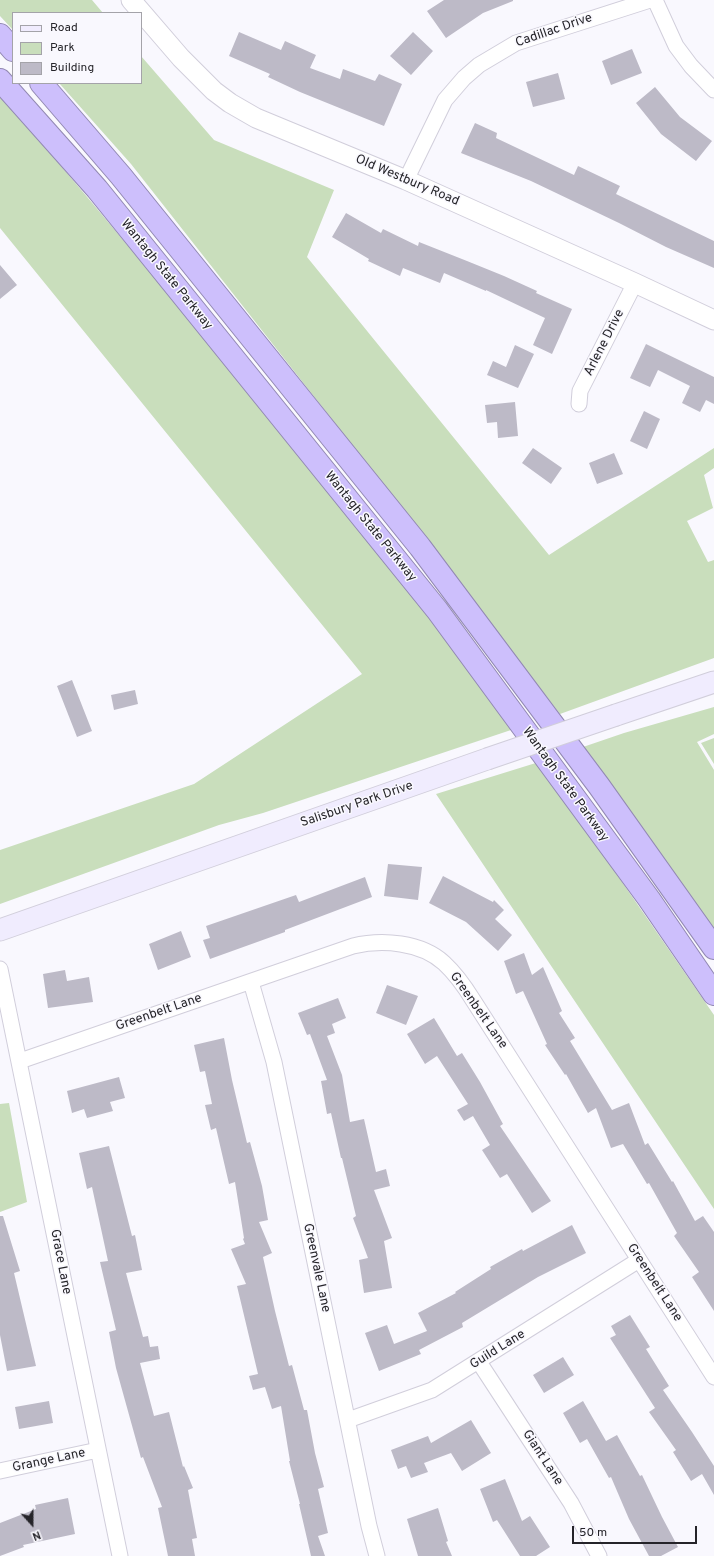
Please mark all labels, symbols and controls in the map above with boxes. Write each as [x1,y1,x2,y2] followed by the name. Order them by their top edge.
[514,11,594,51] street label: Cadillac Drive
[12,12,142,84] legend
[50,20,78,36] text: Road
[50,40,75,56] text: Park
[50,60,94,76] text: Building
[353,152,461,210] street label: Old Westbury Road
[117,217,215,333] street label: Wantagh State Parkway
[582,307,628,379] street label: Arlene Drive
[321,469,419,585] street label: Wantagh State Parkway
[518,725,612,845] street label: Wantagh State Parkway
[299,778,415,832] street label: Salisbury Park Drive
[446,970,510,1052] street label: Greenbelt Lane
[114,991,204,1035] street label: Greenbelt Lane
[299,1222,333,1314] street label: Greenvale Lane
[46,1228,74,1296] street label: Grace Lane
[623,1241,685,1325] street label: Greenbelt Lane
[468,1327,528,1373] street label: Guild Lane
[518,1427,566,1489] street label: Giant Lane
[11,1446,87,1476] street label: Grange Lane
[12,1504,52,1544] north arrow
[574,1518,699,1544] scale bar
[579,1525,607,1541] text: 50 m
[30,1527,42,1543] text: N

